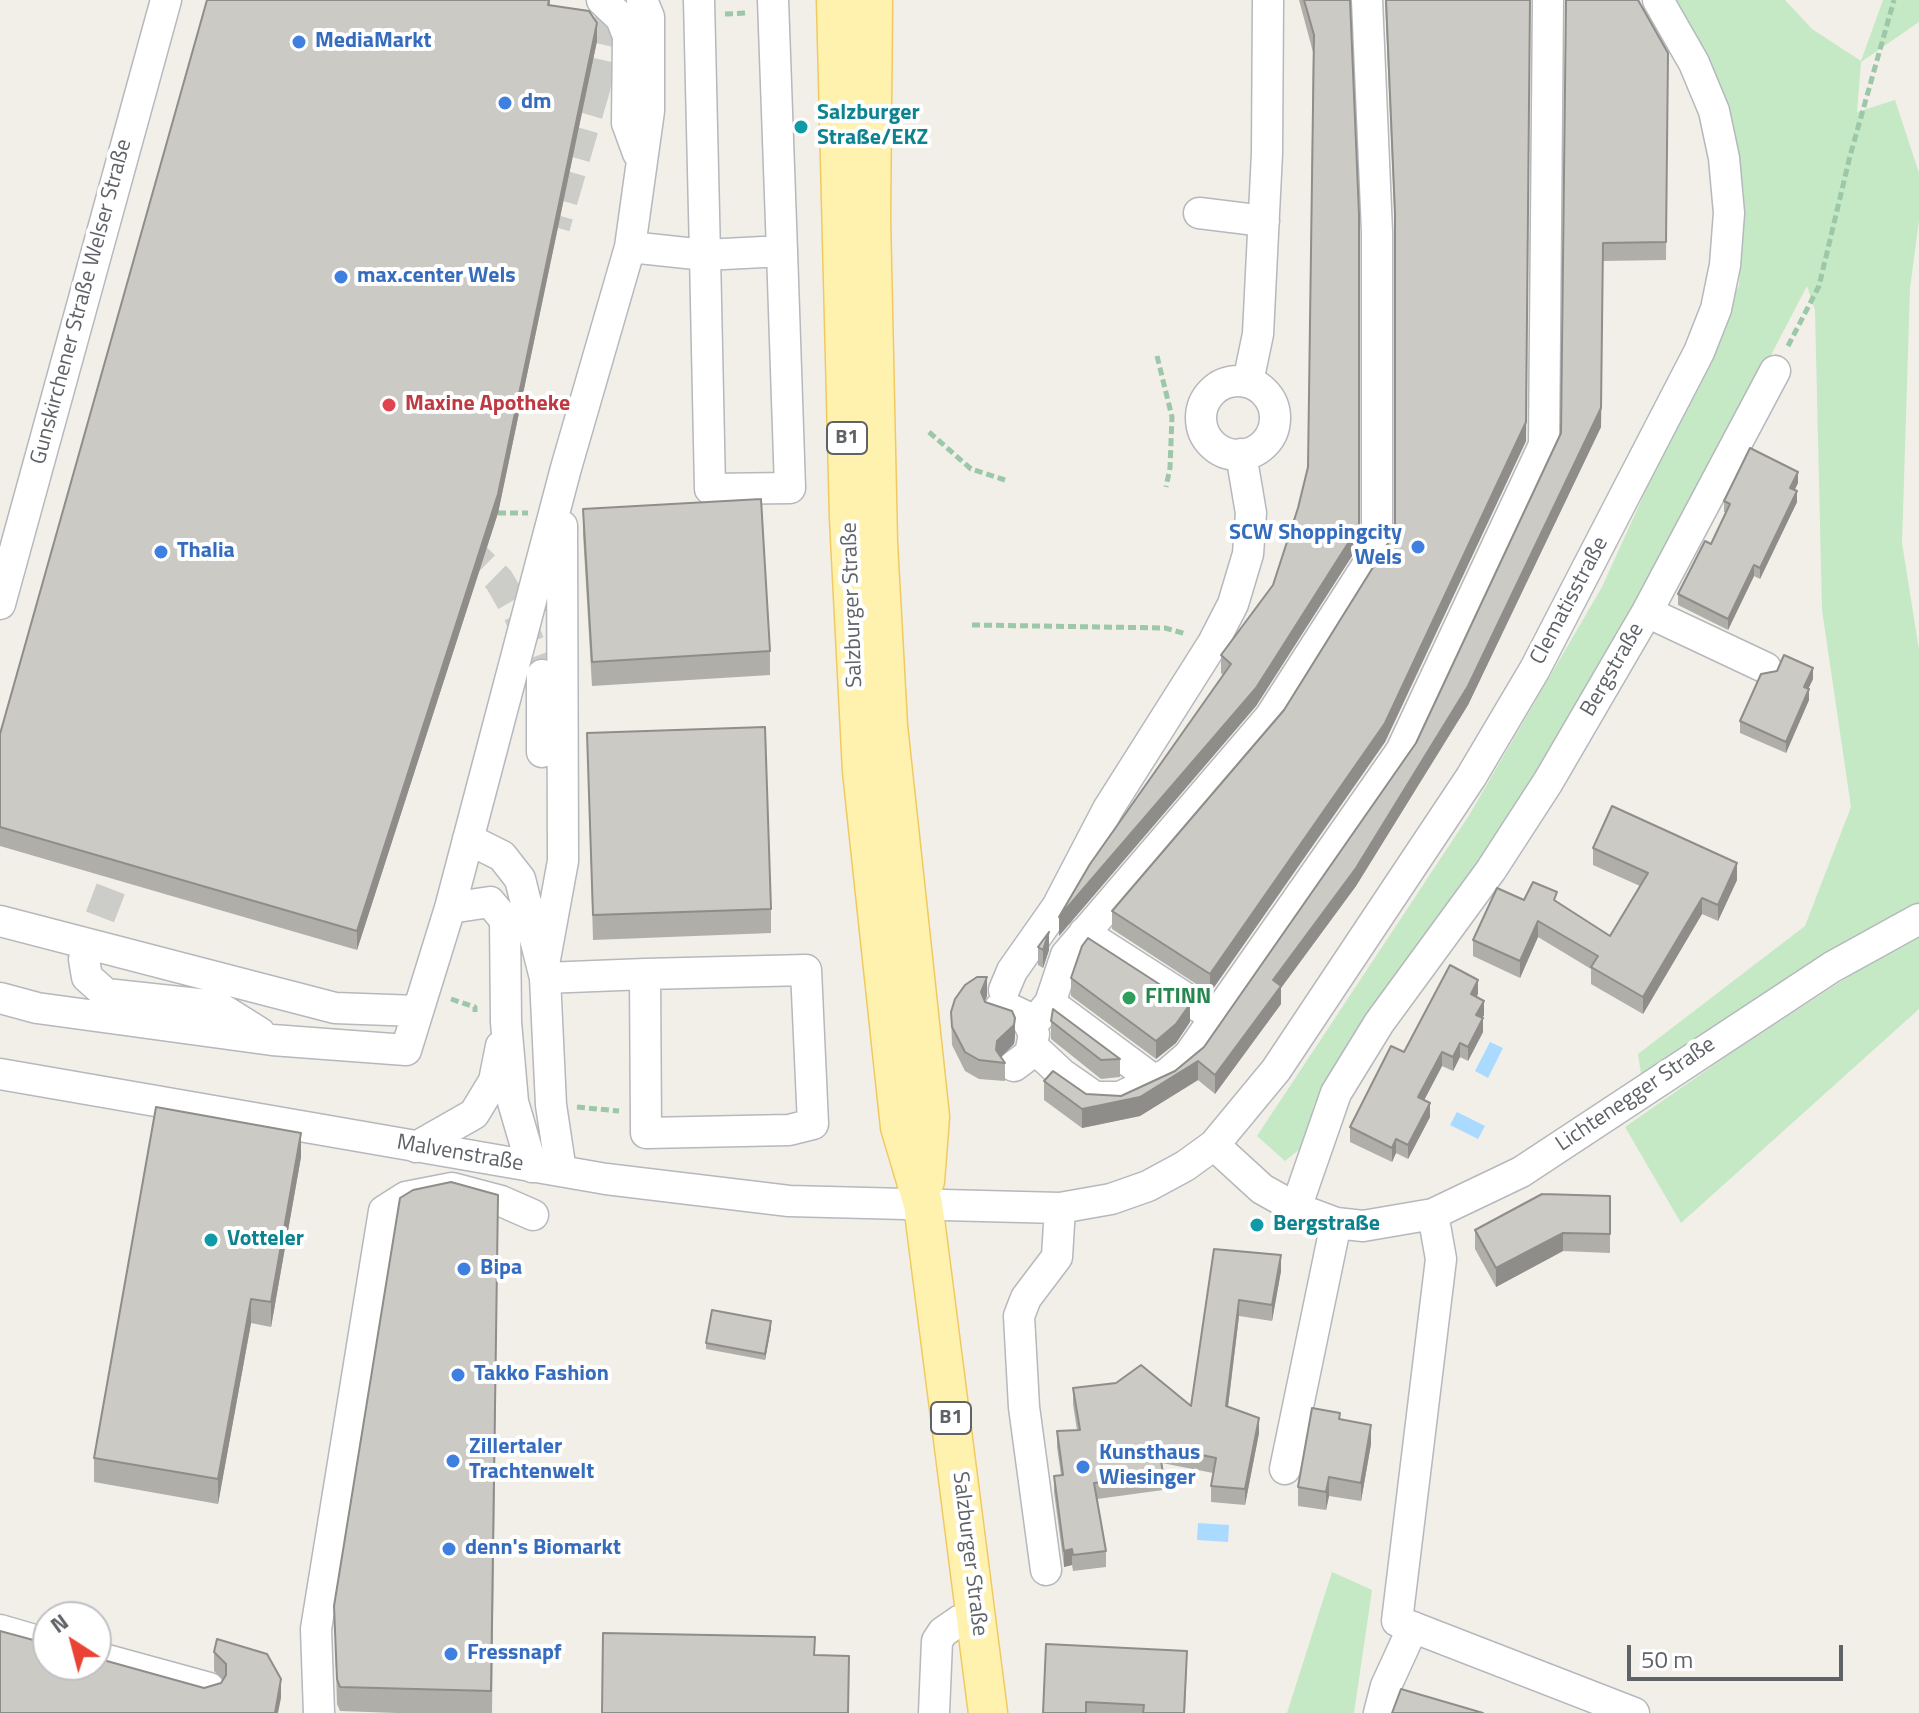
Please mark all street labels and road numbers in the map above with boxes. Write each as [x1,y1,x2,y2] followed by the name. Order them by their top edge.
[26,137,138,467] street label: Gunskirchener Straße Welser Straße
[827,422,867,454] road number: B1
[837,522,869,688] street label: Salzburger Straße
[1525,533,1615,669] street label: Clematisstraße
[1576,618,1650,722] street label: Bergstraße
[1551,1032,1721,1158] street label: Lichtenegger Straße
[395,1130,525,1178] street label: Malvenstraße
[931,1402,971,1434] road number: B1
[946,1470,992,1638] street label: Salzburger Straße

